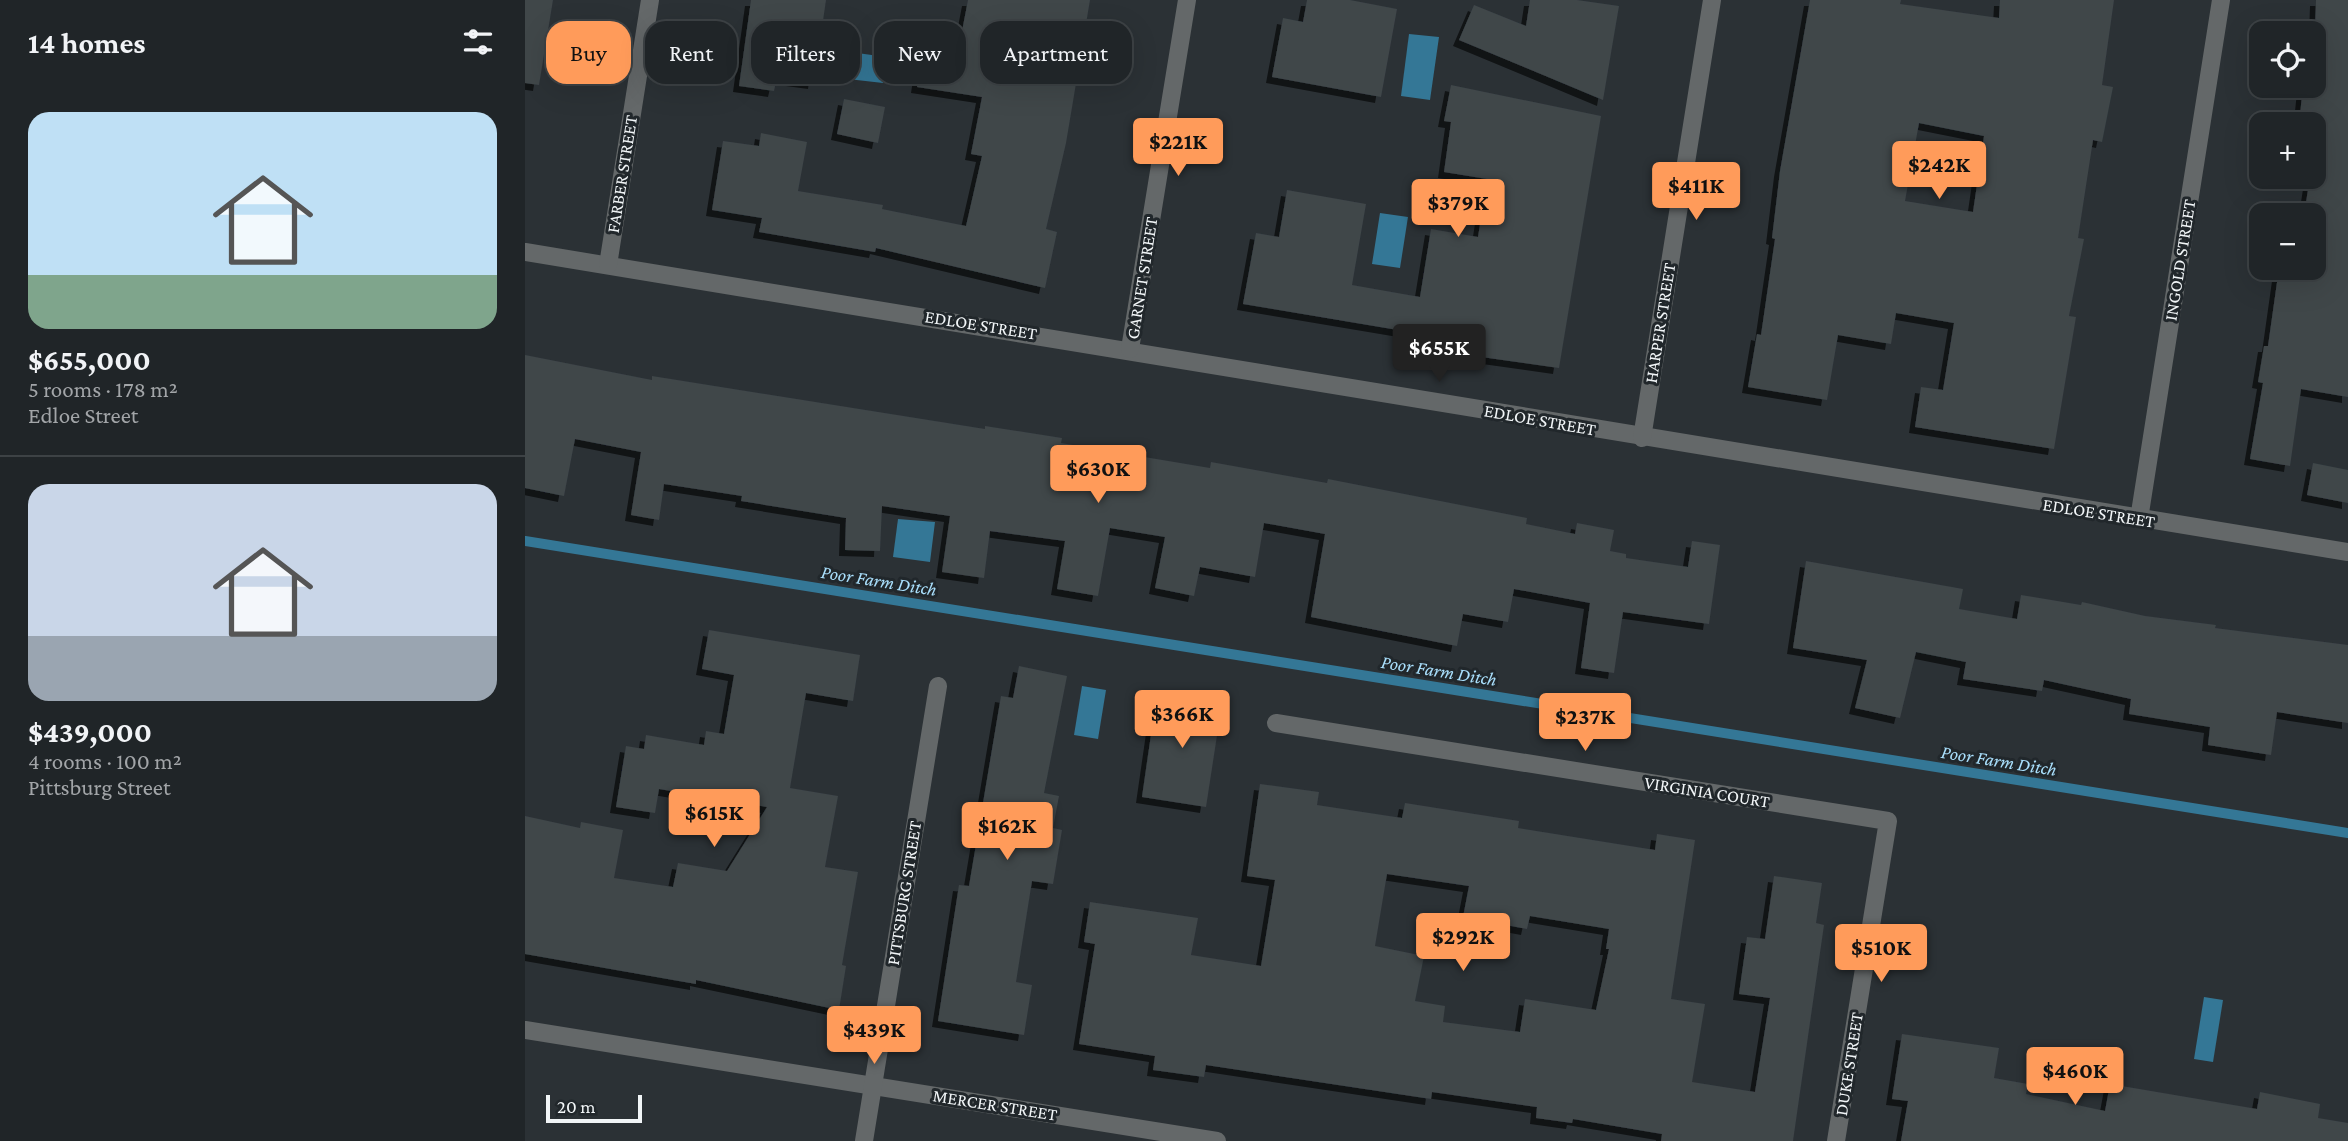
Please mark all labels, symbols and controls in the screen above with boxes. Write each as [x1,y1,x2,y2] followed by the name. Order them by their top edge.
[546,21,631,84] chip: Buy
[645,21,737,84] chip: Rent
[751,21,860,84] chip: Filters
[874,21,966,84] chip: New
[980,21,1132,84] chip: Apartment
[2249,21,2326,280] map controls
[2249,21,2326,98] button: locate
[459,23,497,61] icon: filters
[28,26,146,59] text: 14 homes
[2249,112,2326,189] button: +
[603,113,641,234] street label: FARBER STREET
[1129,118,1227,178] pin: $221K
[1149,128,1207,154] text: $221K
[1890,142,1988,201] pin: $242K
[1908,151,1970,177] text: $242K
[200,157,326,283] icon: home
[1647,162,1745,222] pin: $411K
[1668,172,1724,198] text: $411K
[1409,180,1507,239] pin: $379K
[1428,189,1488,215] text: $379K
[2161,198,2199,322] street label: INGOLD STREET
[2249,203,2326,280] button: −
[1122,215,1162,341] street label: GARNET STREET
[1641,261,1679,385] street label: HARPER STREET
[923,306,1039,344] street label: EDLOE STREET
[1390,324,1488,384] pin: $655K
[1409,334,1469,360] text: $655K
[28,343,151,376] text: $655,000
[28,376,178,402] text: 5 rooms · 178 m²
[1482,400,1598,440] street label: EDLOE STREET
[28,402,138,428] text: Edloe Street
[1049,446,1147,505] pin: $630K
[1066,455,1130,481] text: $630K
[2041,494,2157,532] street label: EDLOE STREET
[200,529,326,655] icon: home
[820,561,938,600] water label: Poor Farm Ditch
[1380,651,1498,690] water label: Poor Farm Ditch
[1133,690,1231,750] pin: $366K
[1536,694,1634,753] pin: $237K
[1151,700,1213,726] text: $366K
[1555,703,1615,729] text: $237K
[28,715,152,748] text: $439,000
[1940,741,2058,780] water label: Poor Farm Ditch
[28,748,182,774] text: 4 rooms · 100 m²
[1643,772,1771,812] street label: VIRGINIA COURT
[28,774,171,800] text: Pittsburg Street
[665,790,763,849] pin: $615K
[685,799,743,825] text: $615K
[958,802,1056,862] pin: $162K
[978,812,1036,838] text: $162K
[883,819,925,967] street label: PITTSBURG STREET
[1414,914,1512,973] pin: $292K
[1432,923,1494,949] text: $292K
[1832,925,1930,984] pin: $510K
[1851,934,1911,960] text: $510K
[825,1006,923,1066] pin: $439K
[1831,1011,1867,1117] street label: DUKE STREET
[843,1016,905,1042] text: $439K
[2026,1048,2124,1107] pin: $460K
[2042,1057,2108,1083] text: $460K
[931,1085,1059,1125] street label: MERCER STREET
[546,1092,642,1124] scale bar
[557,1096,596,1117] text: 20 m

